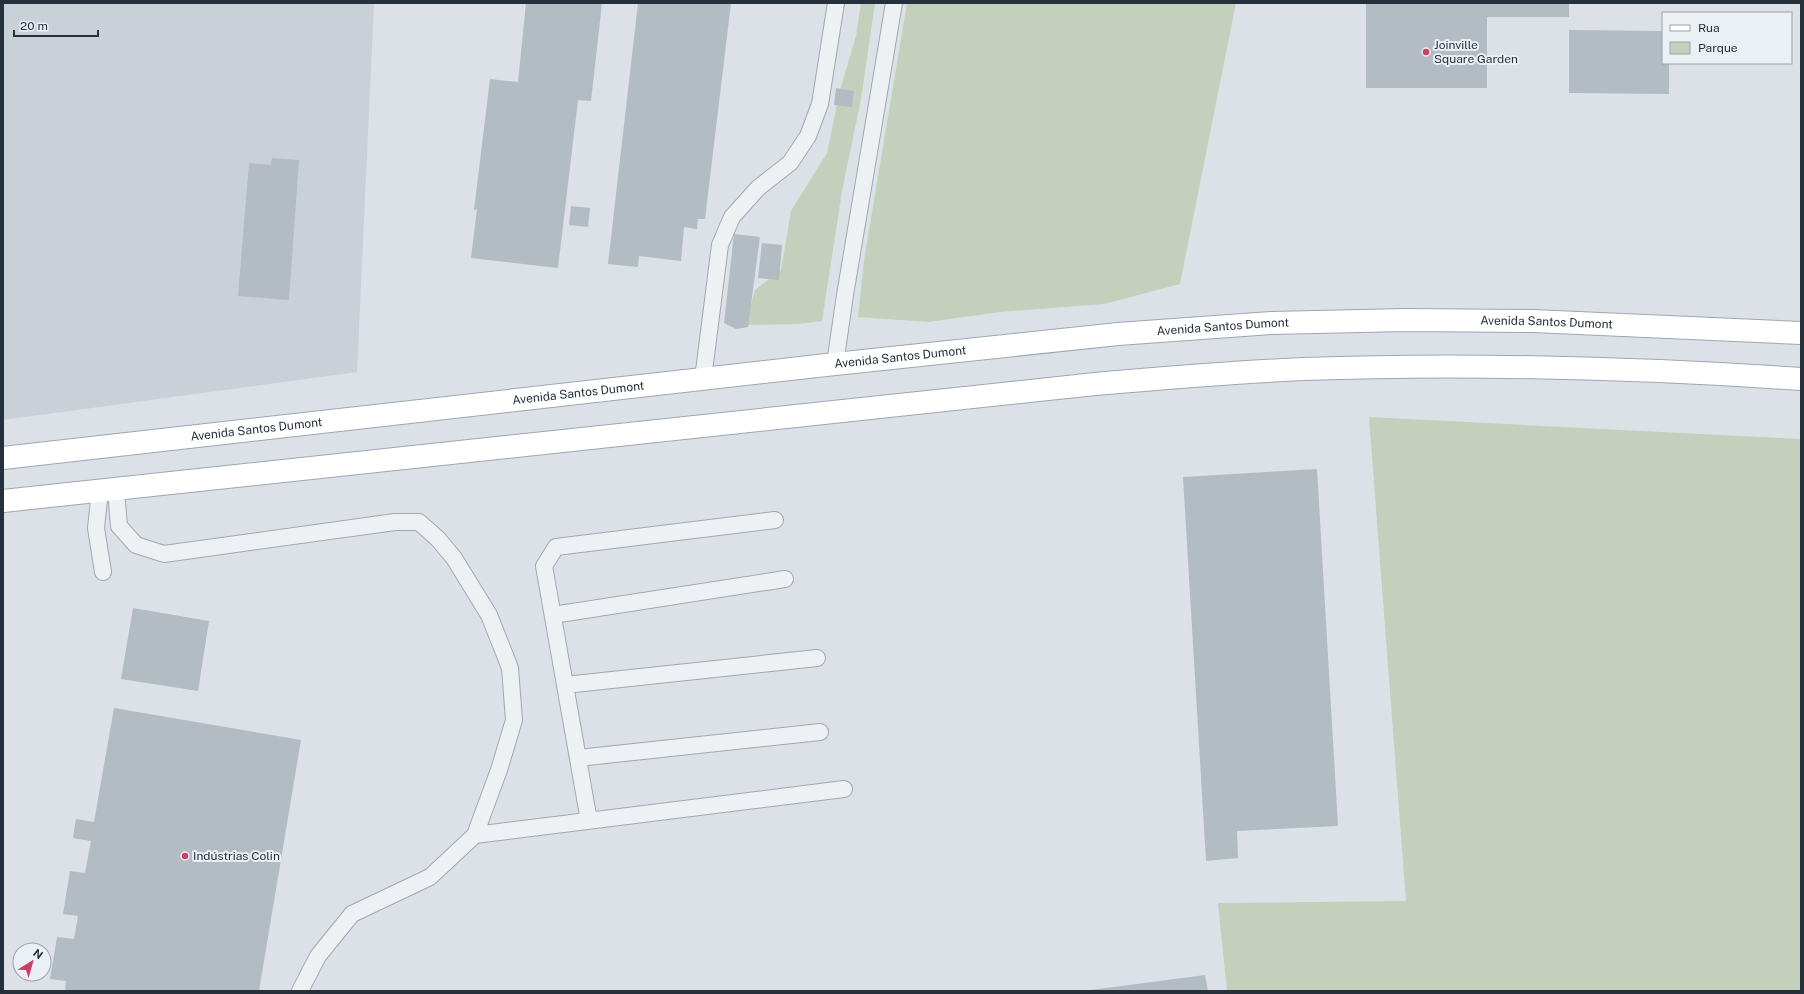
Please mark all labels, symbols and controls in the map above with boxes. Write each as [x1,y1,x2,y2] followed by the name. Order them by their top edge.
[14,12,98,38] scale bar
[1662,12,1792,64] legend
[20,19,48,33] text: 20 m
[1698,21,1720,35] text: Rua
[1434,38,1518,66] place label: Joinville Square Garden
[1698,41,1738,55] text: Parque
[1421,47,1431,57] marker: Joinville Square Garden
[1480,314,1614,332] street label: Avenida Santos Dumont
[1156,316,1290,338] street label: Avenida Santos Dumont
[834,343,967,371] street label: Avenida Santos Dumont
[512,379,645,407] street label: Avenida Santos Dumont
[190,415,323,444] street label: Avenida Santos Dumont
[193,849,280,863] place label: Indústrias Colin
[180,851,190,861] marker: Indústrias Colin
[12,942,52,982] north arrow
[31,947,45,961] text: N

